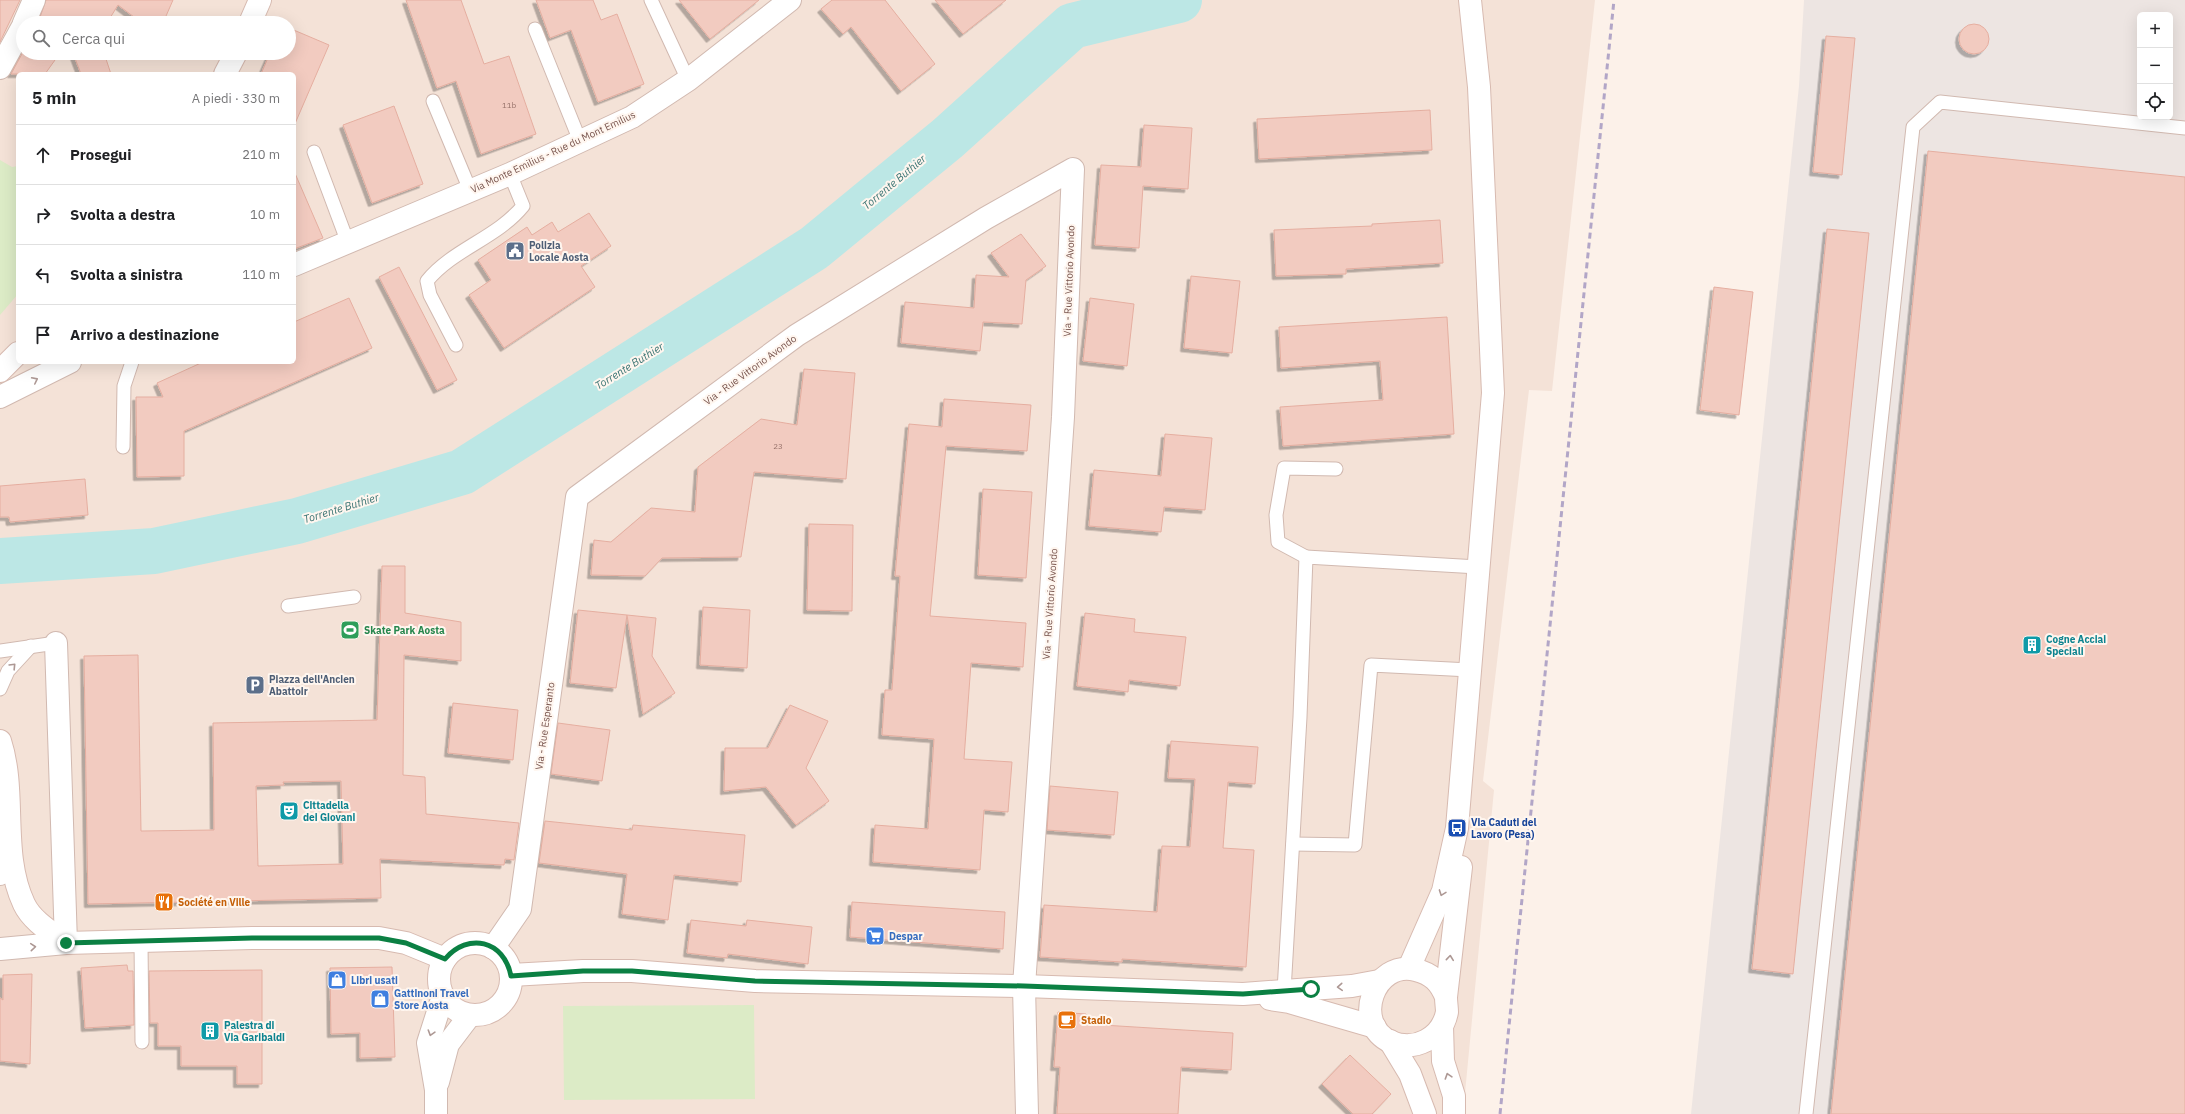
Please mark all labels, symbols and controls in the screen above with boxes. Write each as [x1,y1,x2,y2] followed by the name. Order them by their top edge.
[2137,12,2173,120] map controls
[2137,12,2173,48] button: +
[16,16,296,60] search box
[30,27,52,49] icon: search
[62,29,125,48] text: Cerca qui
[2137,48,2173,84] button: −
[2137,84,2173,120] button: locate
[32,87,76,109] text: 5 min
[192,90,280,107] text: A piedi · 330 m
[502,100,516,110] house number: 11b
[468,108,638,196] street label: Via Monte Emilius - Rue du Mont Emilius
[32,144,54,166] icon: ahead
[70,145,132,164] text: Prosegui
[242,146,280,163] text: 210 m
[860,151,929,213] water label: Torrente Buthier
[32,204,54,226] icon: right
[70,205,175,224] text: Svolta a destra
[250,206,280,223] text: 10 m
[1061,225,1077,337] street label: Via - Rue Vittorio Avondo
[529,239,589,264] place label: Polizia Locale Aosta
[504,240,526,262] public building icon: Polizia Locale Aosta
[32,264,54,286] icon: left
[70,265,183,284] text: Svolta a sinistra
[242,266,280,283] text: 110 m
[32,324,54,346] icon: arrive
[70,325,219,344] text: Arrivo a destinazione
[701,332,799,408] street label: Via - Rue Vittorio Avondo
[592,339,667,393] water label: Torrente Buthier
[31,377,38,385] one-way arrow
[773,441,783,451] house number: 23
[302,490,381,526] water label: Torrente Buthier
[1040,548,1060,660] street label: Via - Rue Vittorio Avondo
[339,619,361,641] sports icon: Skate Park Aosta
[364,624,445,637] place label: Skate Park Aosta
[2046,633,2106,658] place label: Cogne Acciai Speciali
[2021,634,2043,656] building icon: Cogne Acciai Speciali
[8,663,16,671] one-way arrow
[269,673,355,698] place label: Piazza dell'Ancien Abattoir
[244,674,266,696] parking icon: Piazza dell'Ancien Abattoir
[532,681,558,771] street label: Via - Rue Esperanto
[303,799,355,824] place label: Cittadella dei Giovani
[278,800,300,822] theatre icon: Cittadella dei Giovani
[1471,816,1536,841] place label: Via Caduti del Lavoro (Pesa)
[1446,817,1468,839] bus stop icon: Via Caduti del Lavoro (Pesa)
[1438,890,1446,897] one-way arrow
[153,891,175,913] restaurant icon: Société en Ville
[178,896,251,909] place label: Société en Ville
[864,925,886,947] supermarket icon: Despar
[889,930,922,943] place label: Despar
[57,934,75,952] route end
[30,942,36,951] one-way arrow
[1445,955,1454,961] one-way arrow
[326,969,348,991] shop icon: Libri usati
[351,974,398,987] place label: Libri usati
[1302,980,1320,998] route start
[1337,983,1343,992] one-way arrow
[394,987,469,1012] place label: Gattinoni Travel Store Aosta
[369,988,391,1010] shop icon: Gattinoni Travel Store Aosta
[1056,1009,1078,1031] cafe icon: Stadio
[1081,1014,1112,1027] place label: Stadio
[224,1019,285,1044] place label: Palestra di Via Garibaldi
[199,1020,221,1042] building icon: Palestra di Via Garibaldi
[427,1029,436,1036] one-way arrow
[1444,1073,1452,1080] one-way arrow

